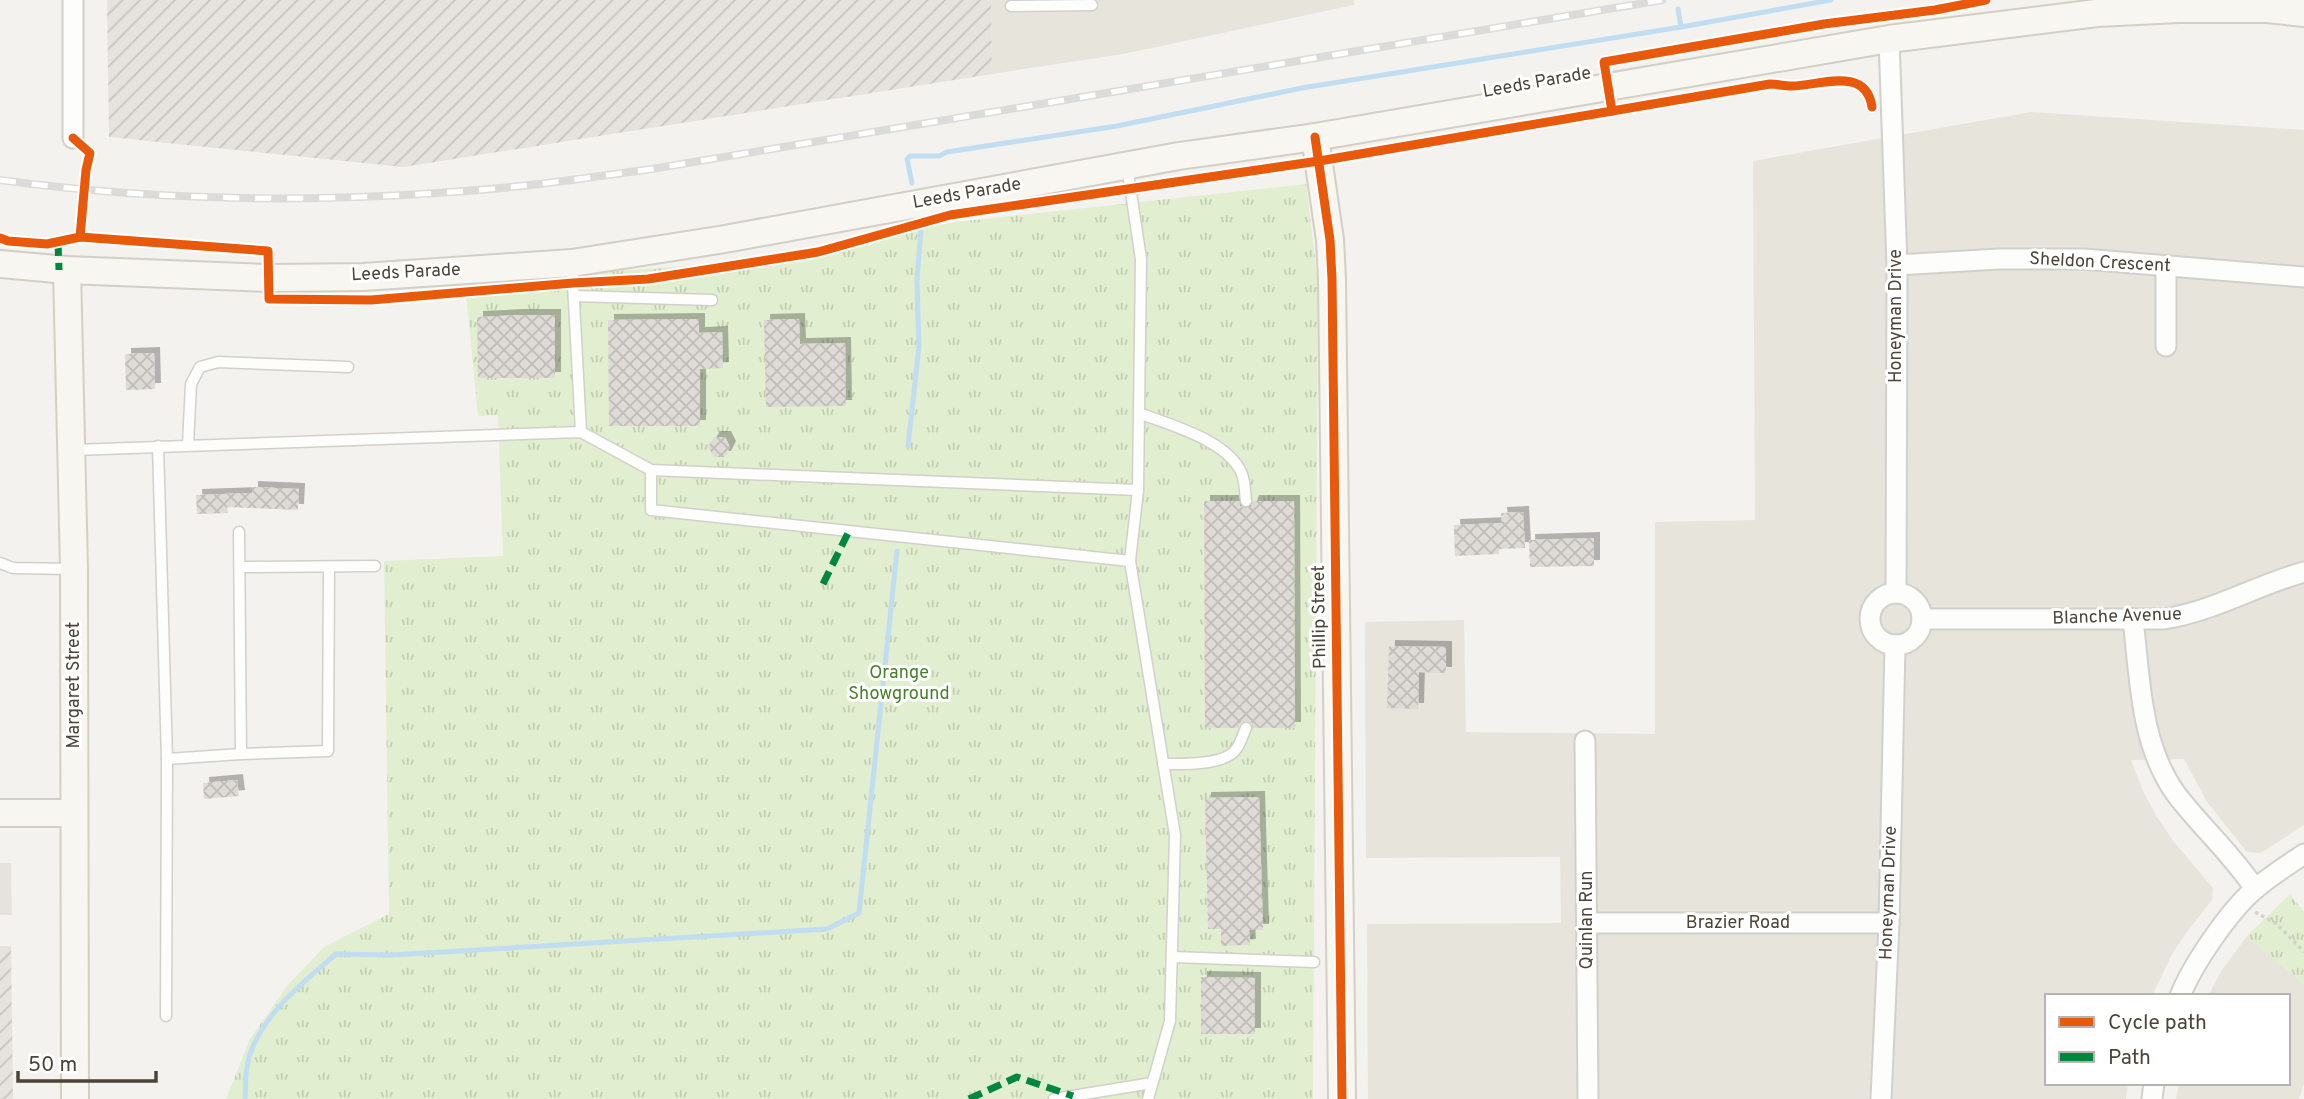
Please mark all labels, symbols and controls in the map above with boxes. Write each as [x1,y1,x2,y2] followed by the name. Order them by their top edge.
[1481,62,1593,104] street label: Leeds Parade
[911,173,1023,215] street label: Leeds Parade
[2029,248,2171,278] street label: Sheldon Crescent
[1885,249,1908,383] street label: Honeyman Drive
[351,259,461,287] street label: Leeds Parade
[1308,565,1332,669] street label: Phillip Street
[2052,603,2182,631] street label: Blanche Avenue
[63,622,86,748] street label: Margaret Street
[848,662,950,706] park label: Orange Showground
[1875,826,1903,960] street label: Honeyman Drive
[1576,871,1599,969] street label: Quinlan Run
[1686,912,1790,935] street label: Brazier Road
[2045,994,2290,1085] legend
[2108,1010,2207,1037] text: Cycle path
[18,1040,156,1084] scale bar
[2108,1045,2151,1072] text: Path
[28,1052,77,1079] text: 50 m

